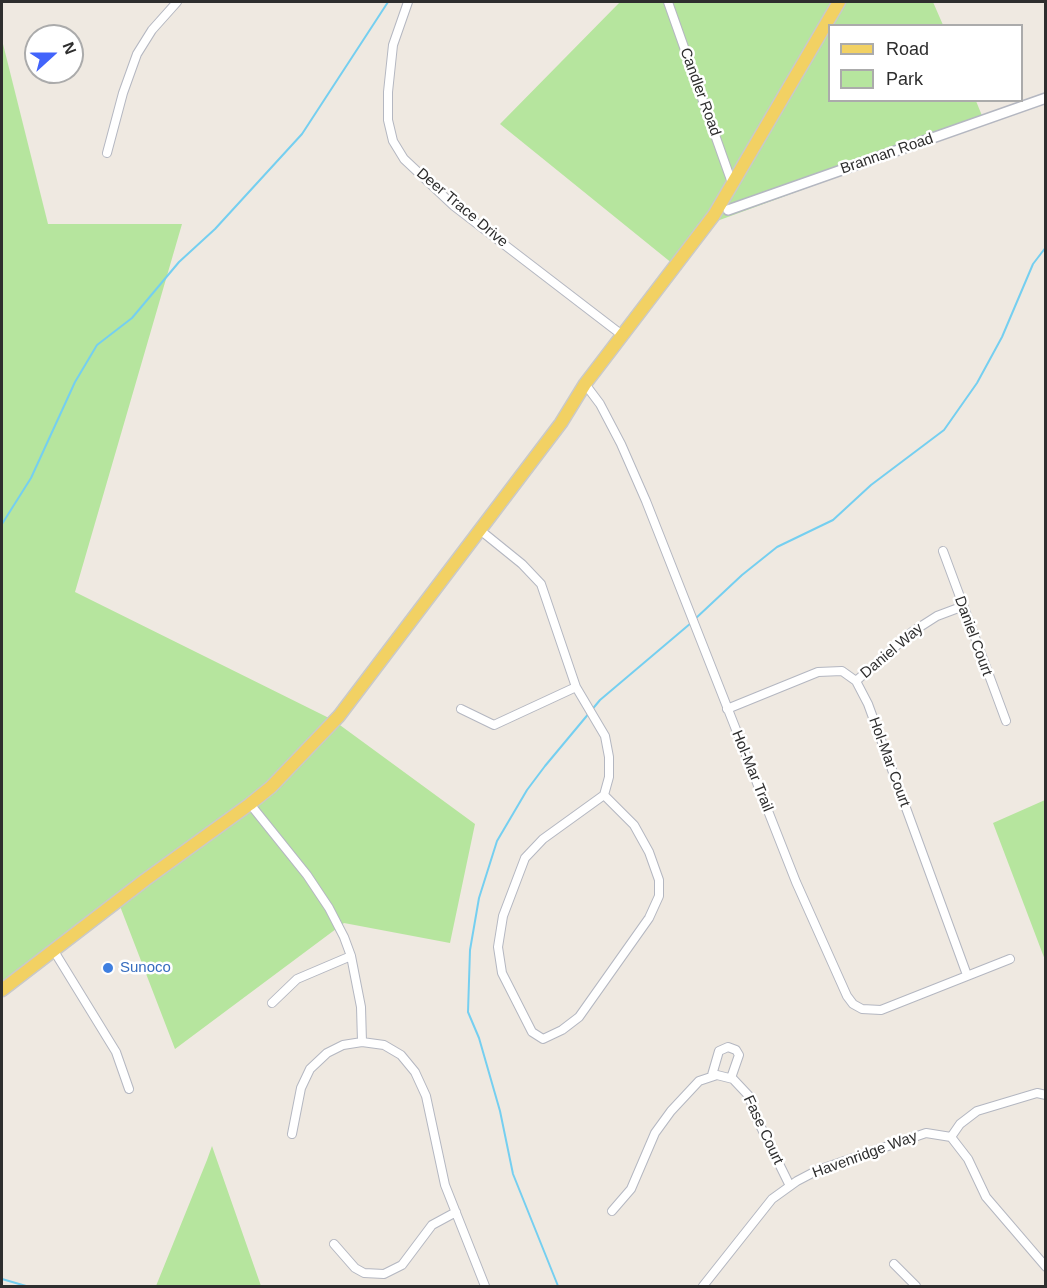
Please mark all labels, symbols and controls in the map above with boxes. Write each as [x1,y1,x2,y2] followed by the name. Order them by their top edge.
[24,24,84,84] north arrow
[828,24,1023,102] legend
[886,39,929,59] text: Road
[59,40,79,57] text: N
[676,45,724,139] street label: Candler Road
[886,69,923,89] text: Park
[838,130,936,178] street label: Brannan Road
[413,165,511,251] street label: Deer Trace Drive
[950,594,996,678] street label: Daniel Court
[857,620,927,682] street label: Daniel Way
[864,715,914,809] street label: Hol-Mar Court
[728,728,776,814] street label: Hol-Mar Trail
[120,959,171,977] place label: Sunoco
[101,961,115,975] marker: Sunoco
[739,1093,787,1167] street label: Fase Court
[810,1128,920,1182] street label: Havenridge Way

